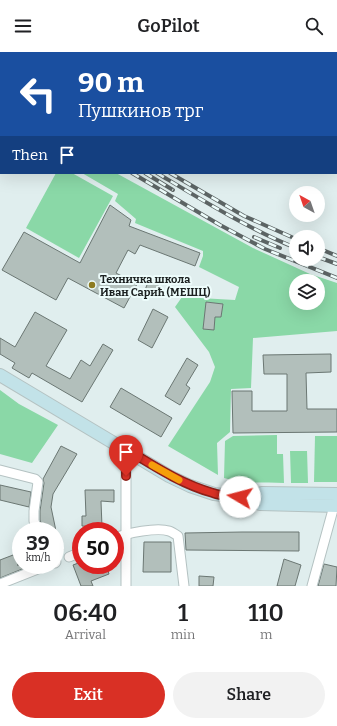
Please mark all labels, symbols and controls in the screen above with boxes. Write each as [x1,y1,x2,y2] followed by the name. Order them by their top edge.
[12,15,34,37] icon: menu
[137,15,200,37] text: GoPilot
[303,15,325,37] icon: search
[78,66,144,99] text: 90 m
[12,68,64,120] icon: left
[78,100,203,122] text: Пушкинов трг
[56,144,78,166] icon: arrive
[12,146,48,164] text: Then
[289,186,325,222] north arrow
[289,186,325,310] map controls
[289,230,325,266] button: sound
[100,273,211,299] place label: Техничка школа Иван Сарић (МЕШЦ)
[289,274,325,310] button: layers
[87,280,97,290] marker: Техничка школа Иван Сарић (МЕШЦ)
[109,435,143,476] pin
[115,441,137,463] icon: arrive
[219,476,261,518] position arrow
[72,522,124,574] speed limit sign: 50
[26,531,50,555] text: 39
[26,552,50,564] text: km/h
[53,599,118,627] text: 06:40
[178,599,188,627] text: 1
[248,599,284,627] text: 110
[65,627,106,642] text: Arrival
[171,627,195,642] text: min
[260,627,272,642] text: m
[12,672,165,718] button: Exit
[173,672,325,718] button: Share

